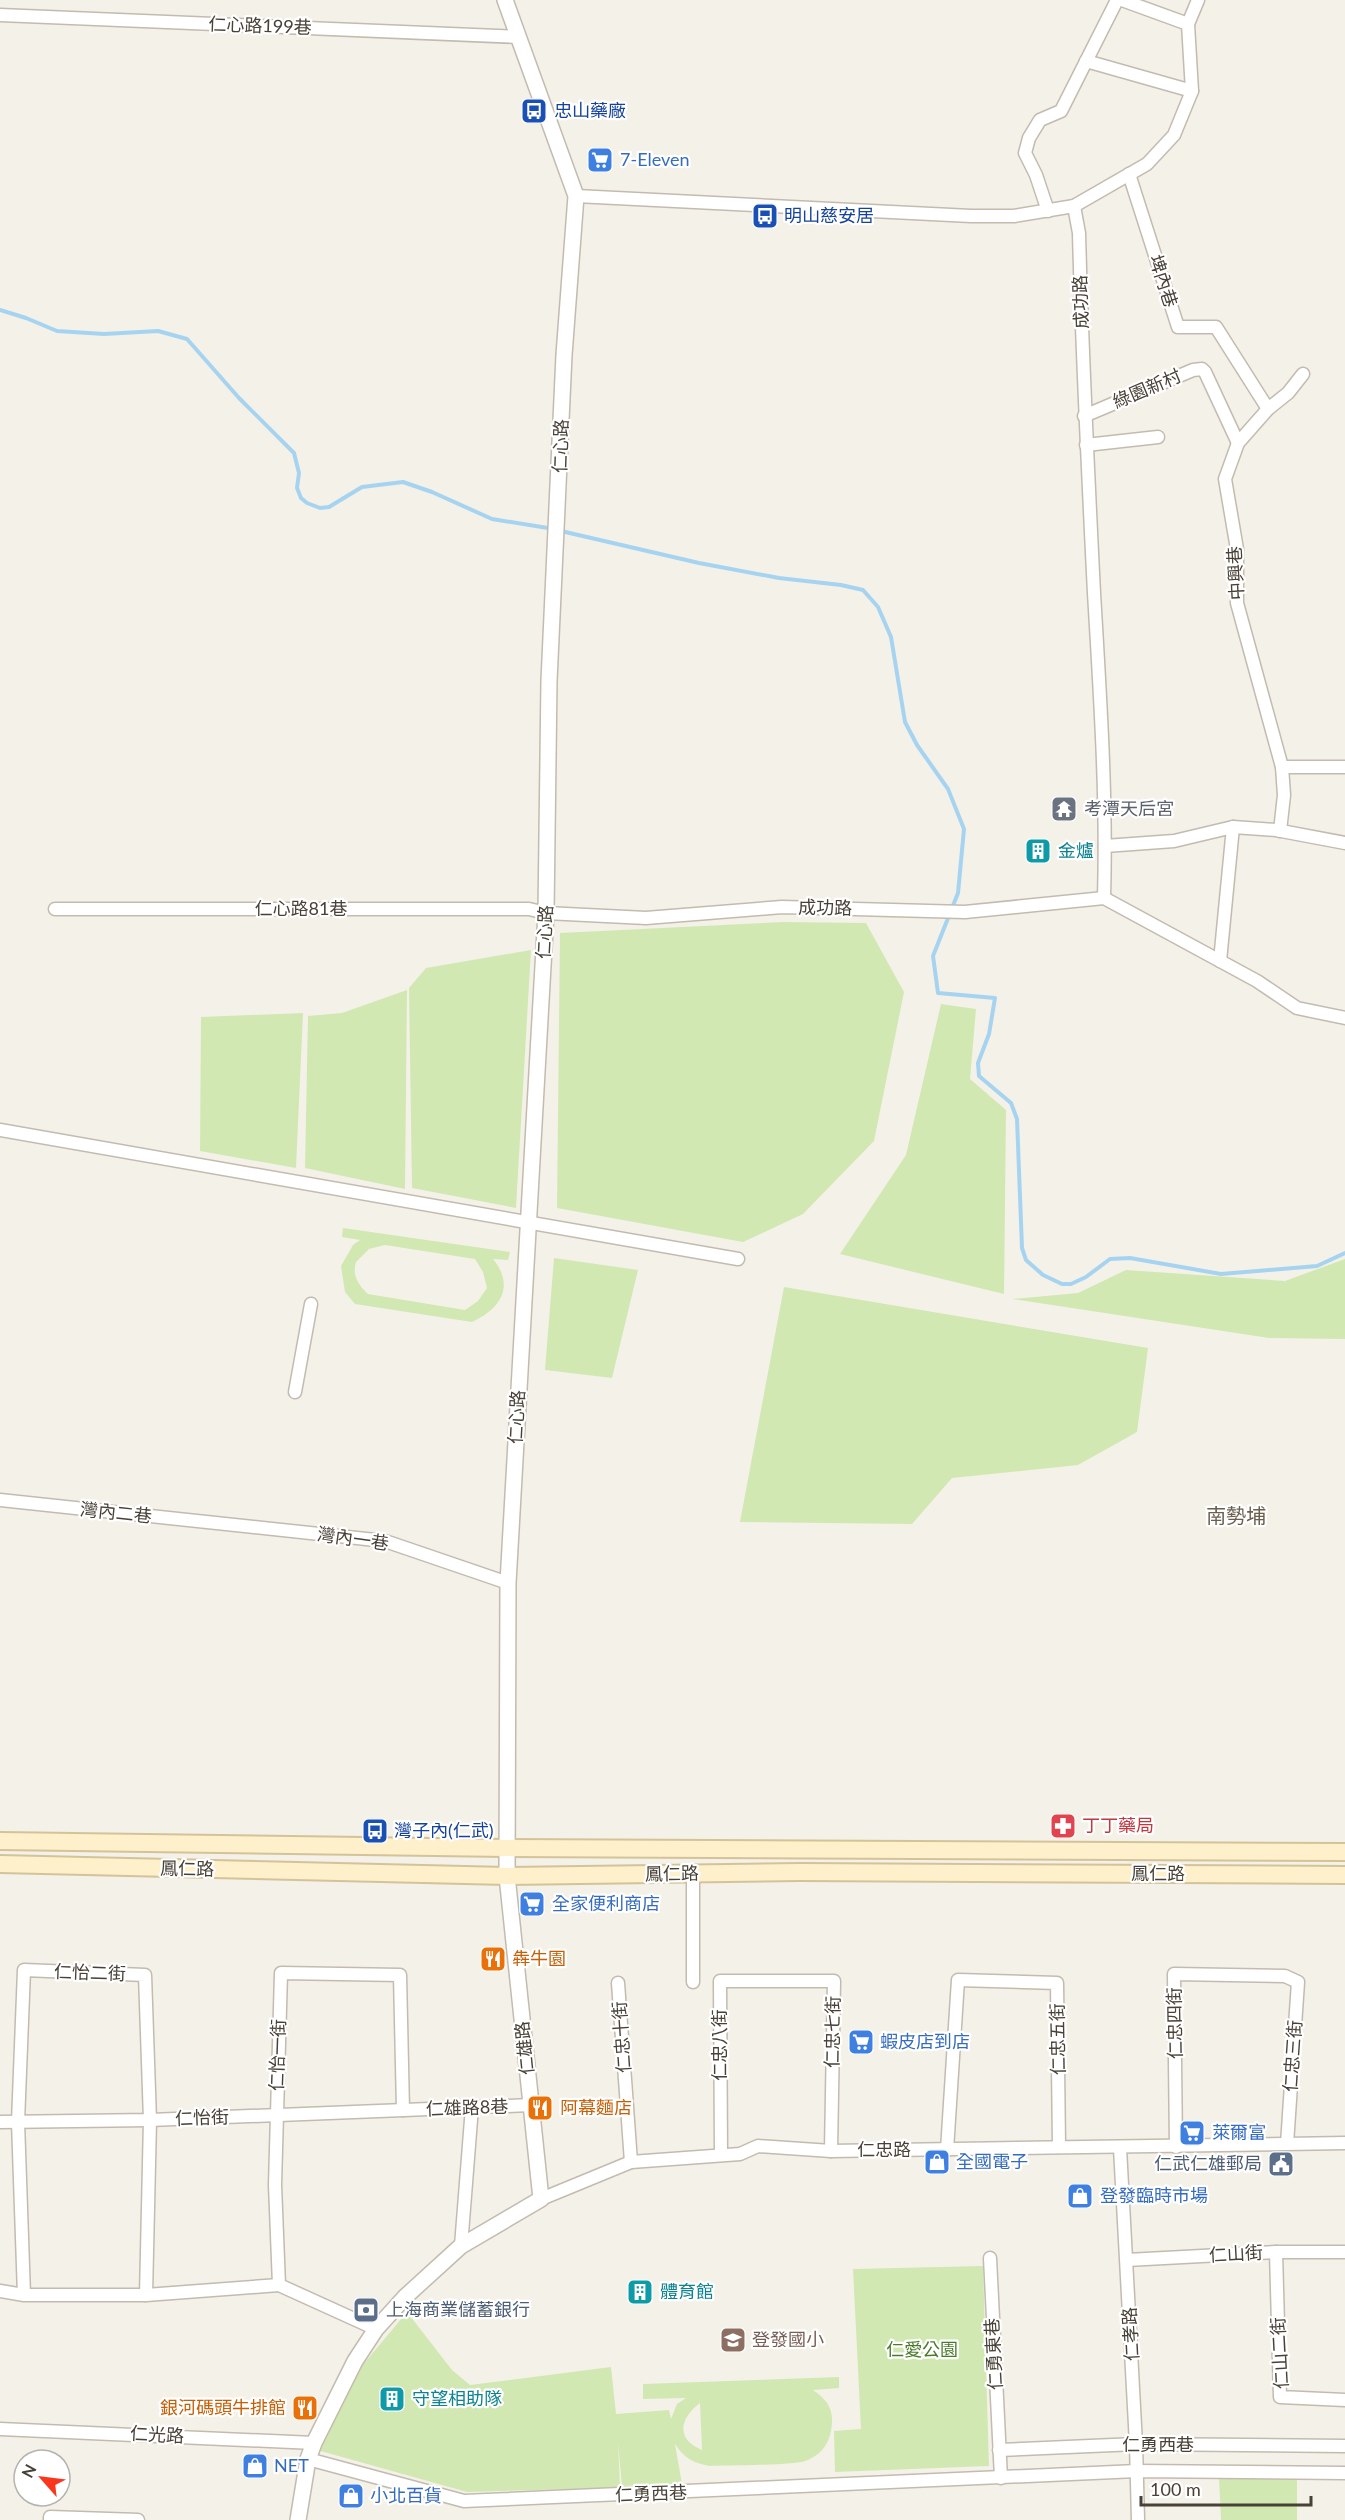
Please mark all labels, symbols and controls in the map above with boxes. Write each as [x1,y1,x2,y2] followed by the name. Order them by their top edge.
[208,12,312,38] street label: 仁心路199巷
[519,96,549,126] bus stop icon: 忠山藥廠
[554,99,626,121] place label: 忠山藥廠
[585,145,615,175] supermarket icon: 7-Eleven
[620,148,690,170] place label: 7-Eleven
[750,201,780,231] bus stop icon: 明山慈安居
[784,204,874,226] place label: 明山慈安居
[1145,252,1183,310] street label: 埤內巷
[1068,275,1092,329] street label: 成功路
[1109,364,1184,412] street label: 綠園新村
[548,419,572,473] street label: 仁心路
[1223,546,1247,601] street label: 中興巷
[1049,794,1079,824] temple icon: 考潭天后宮
[1084,797,1174,819] place label: 考潭天后宮
[1023,836,1053,866] building icon: 金爐
[1058,839,1094,861] place label: 金爐
[798,896,852,918] street label: 成功路
[255,897,347,919] street label: 仁心路81巷
[532,904,556,959] street label: 仁心路
[504,1389,528,1444] street label: 仁心路
[79,1497,153,1527] street label: 灣內二巷
[1206,1503,1266,1527] district label: 南勢埔
[316,1522,390,1554] street label: 灣內一巷
[1048,1811,1078,1841] pharmacy icon: 丁丁藥局
[1082,1814,1154,1836] place label: 丁丁藥局
[360,1816,390,1846] bus stop icon: 灣子內(仁武)
[394,1819,494,1841] place label: 灣子內(仁武)
[160,1857,214,1879] street label: 鳳仁路
[645,1862,699,1884] street label: 鳳仁路
[1131,1862,1185,1884] street label: 鳳仁路
[517,1889,547,1919] supermarket icon: 全家便利商店
[552,1892,660,1914] place label: 全家便利商店
[478,1944,508,1974] restaurant icon: 犇牛園
[512,1947,566,1969] place label: 犇牛園
[54,1960,126,1984] street label: 仁怡二街
[1162,1987,1186,2059] street label: 仁忠四街
[820,1996,844,2068] street label: 仁忠七街
[608,2000,634,2074] street label: 仁忠十街
[1045,2003,1069,2075] street label: 仁忠五街
[708,2009,730,2081] street label: 仁忠八街
[265,2019,289,2091] street label: 仁怡一街
[1279,2019,1305,2093] street label: 仁忠三街
[510,2020,538,2076] street label: 仁雄路
[846,2027,876,2057] supermarket icon: 蝦皮店到店
[880,2030,970,2052] place label: 蝦皮店到店
[525,2093,555,2123] restaurant icon: 阿幕麵店
[425,2095,509,2119] street label: 仁雄路8巷
[560,2096,632,2118] place label: 阿幕麵店
[175,2105,229,2129] street label: 仁怡街
[1177,2118,1207,2148] supermarket icon: 萊爾富
[1212,2121,1266,2143] place label: 萊爾富
[857,2138,911,2160] street label: 仁忠路
[922,2147,952,2177] shop icon: 全國電子
[1266,2149,1296,2179] public building icon: 仁武仁雄郵局
[956,2150,1028,2172] place label: 全國電子
[1154,2152,1262,2174] place label: 仁武仁雄郵局
[1065,2181,1095,2211] shop icon: 登發臨時市場
[1100,2184,1208,2206] place label: 登發臨時市場
[1208,2241,1263,2265] street label: 仁山街
[625,2277,655,2307] building icon: 體育館
[660,2280,714,2302] place label: 體育館
[351,2295,381,2325] bank icon: 上海商業儲蓄銀行
[386,2298,530,2320] place label: 上海商業儲蓄銀行
[1118,2307,1142,2362] street label: 仁孝路
[1266,2317,1292,2390] street label: 仁山二街
[980,2318,1006,2391] street label: 仁勇東巷
[718,2325,748,2355] school or university icon: 登發國小
[752,2328,824,2350] place label: 登發國小
[886,2338,958,2360] park label: 仁愛公園
[377,2384,407,2414] building icon: 守望相助隊
[412,2387,502,2409] place label: 守望相助隊
[290,2393,320,2423] restaurant icon: 銀河碼頭牛排館
[160,2396,286,2418] place label: 銀河碼頭牛排館
[130,2422,185,2446] street label: 仁光路
[1122,2433,1194,2455] street label: 仁勇西巷
[12,2448,72,2508] north arrow
[240,2451,270,2481] shop icon: NET
[274,2454,309,2476] place label: NET
[17,2461,40,2481] text: N
[1141,2469,1310,2507] scale bar
[1150,2478,1201,2500] text: 100 m
[336,2481,366,2511] shop icon: 小北百貨
[615,2481,687,2505] street label: 仁勇西巷
[370,2484,442,2506] place label: 小北百貨

